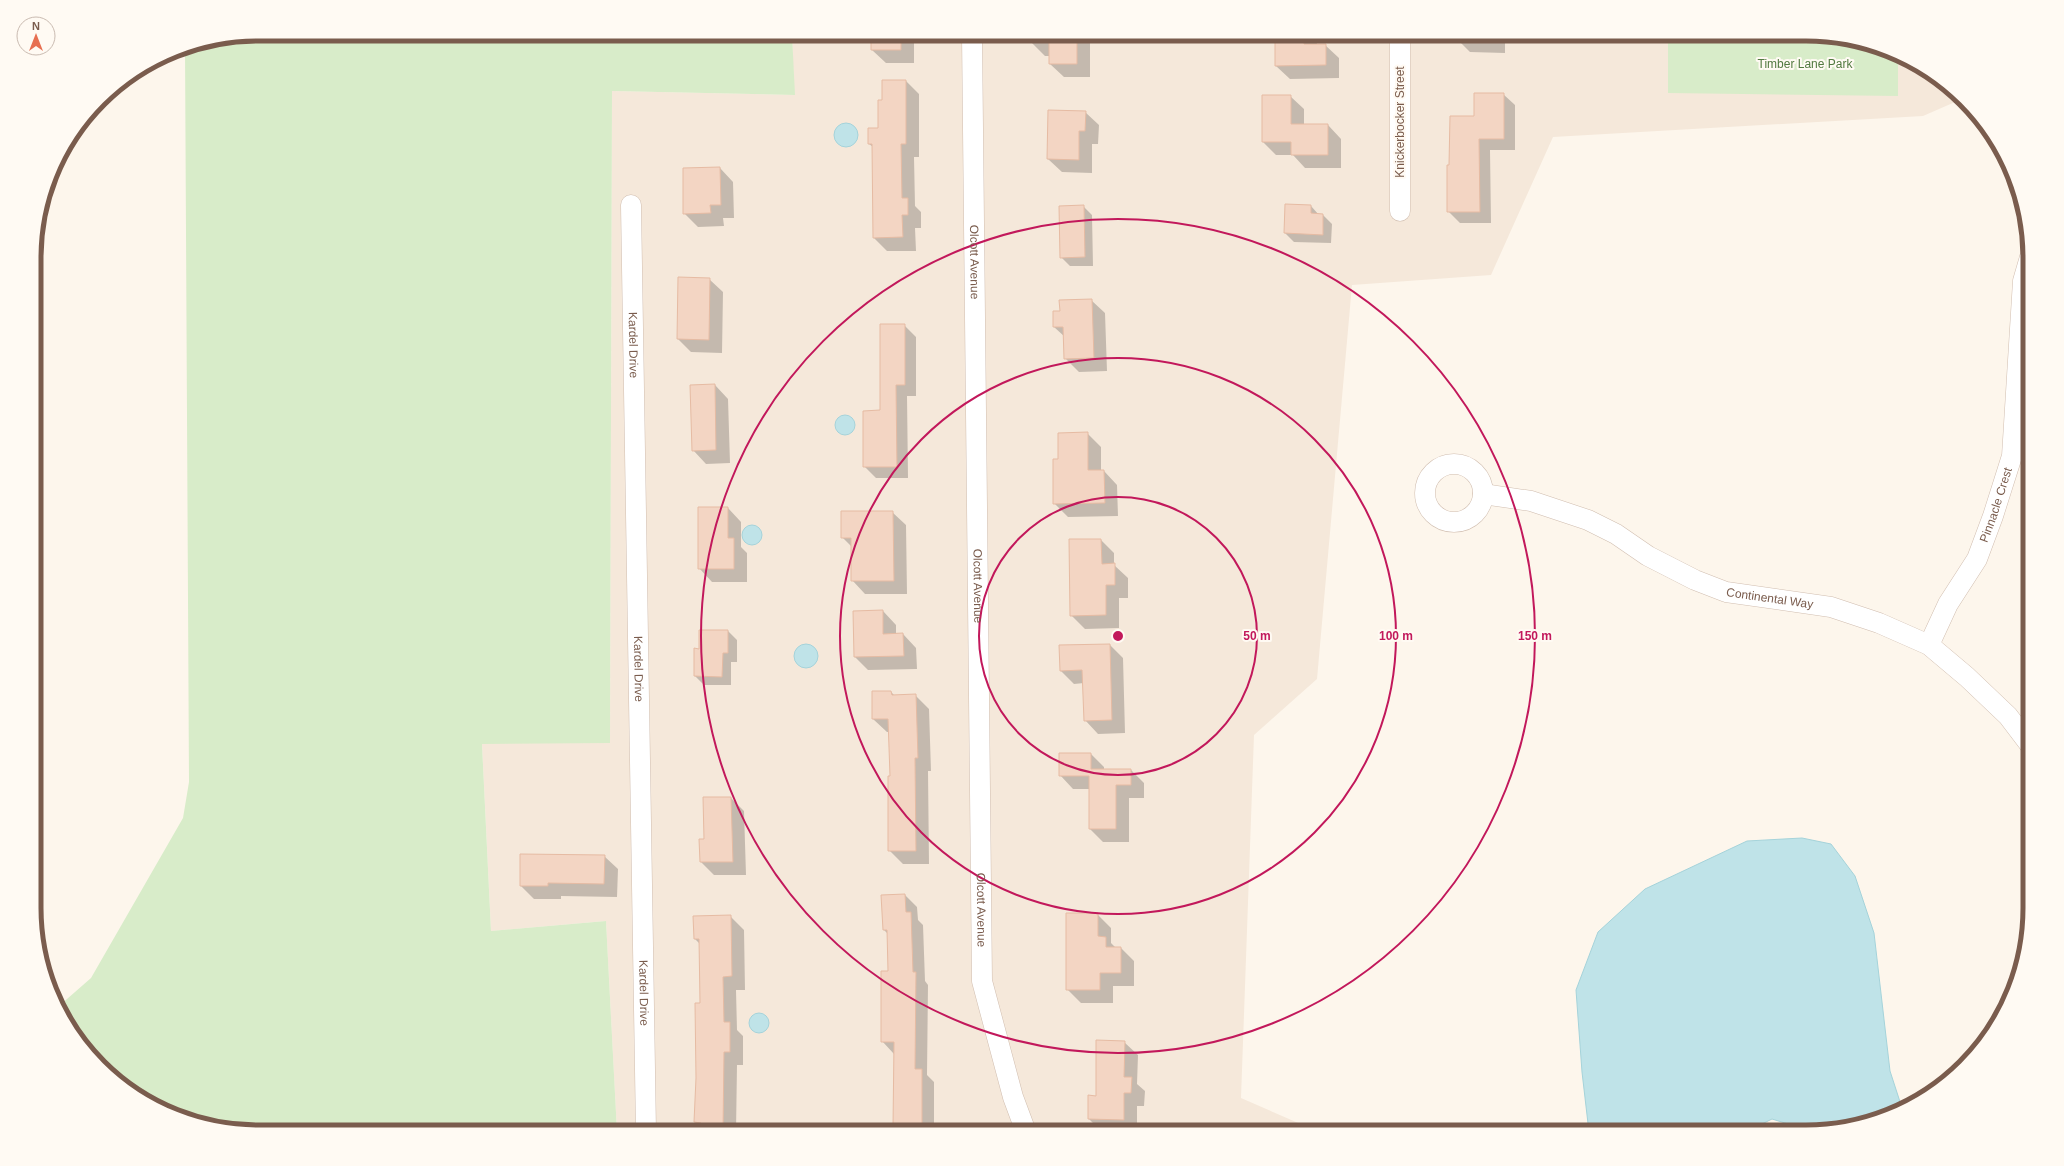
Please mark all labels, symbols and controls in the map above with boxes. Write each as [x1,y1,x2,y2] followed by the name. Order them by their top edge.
[16,16,56,56] north arrow
[32,20,40,32] text: N
[1758,57,1853,71] park label: Timber Lane Park
[1393,66,1407,178] street label: Knickerbocker Street
[967,225,982,300] street label: Olcott Avenue
[626,312,641,378] street label: Kardel Drive
[1977,465,2015,544] street label: Pinnacle Crest
[970,549,985,624] street label: Olcott Avenue
[1725,585,1814,611] street label: Continental Way
[1111,629,1125,643] centre of rings
[1243,629,1271,643] text: 50 m
[1379,629,1413,643] text: 100 m
[1518,629,1552,643] text: 150 m
[631,636,646,702] street label: Kardel Drive
[974,873,989,948] street label: Olcott Avenue
[636,960,651,1026] street label: Kardel Drive

